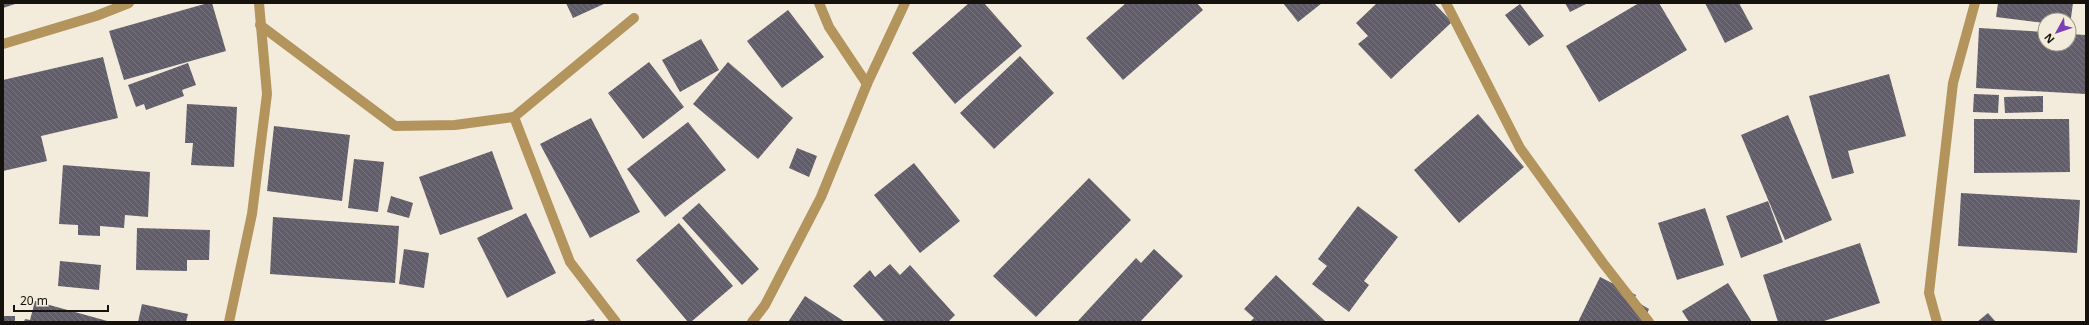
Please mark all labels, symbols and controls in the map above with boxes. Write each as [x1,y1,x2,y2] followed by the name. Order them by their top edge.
[2037,12,2077,52] north arrow
[2040,30,2058,47] text: N
[14,287,108,313] scale bar
[20,292,48,309] text: 20 m

